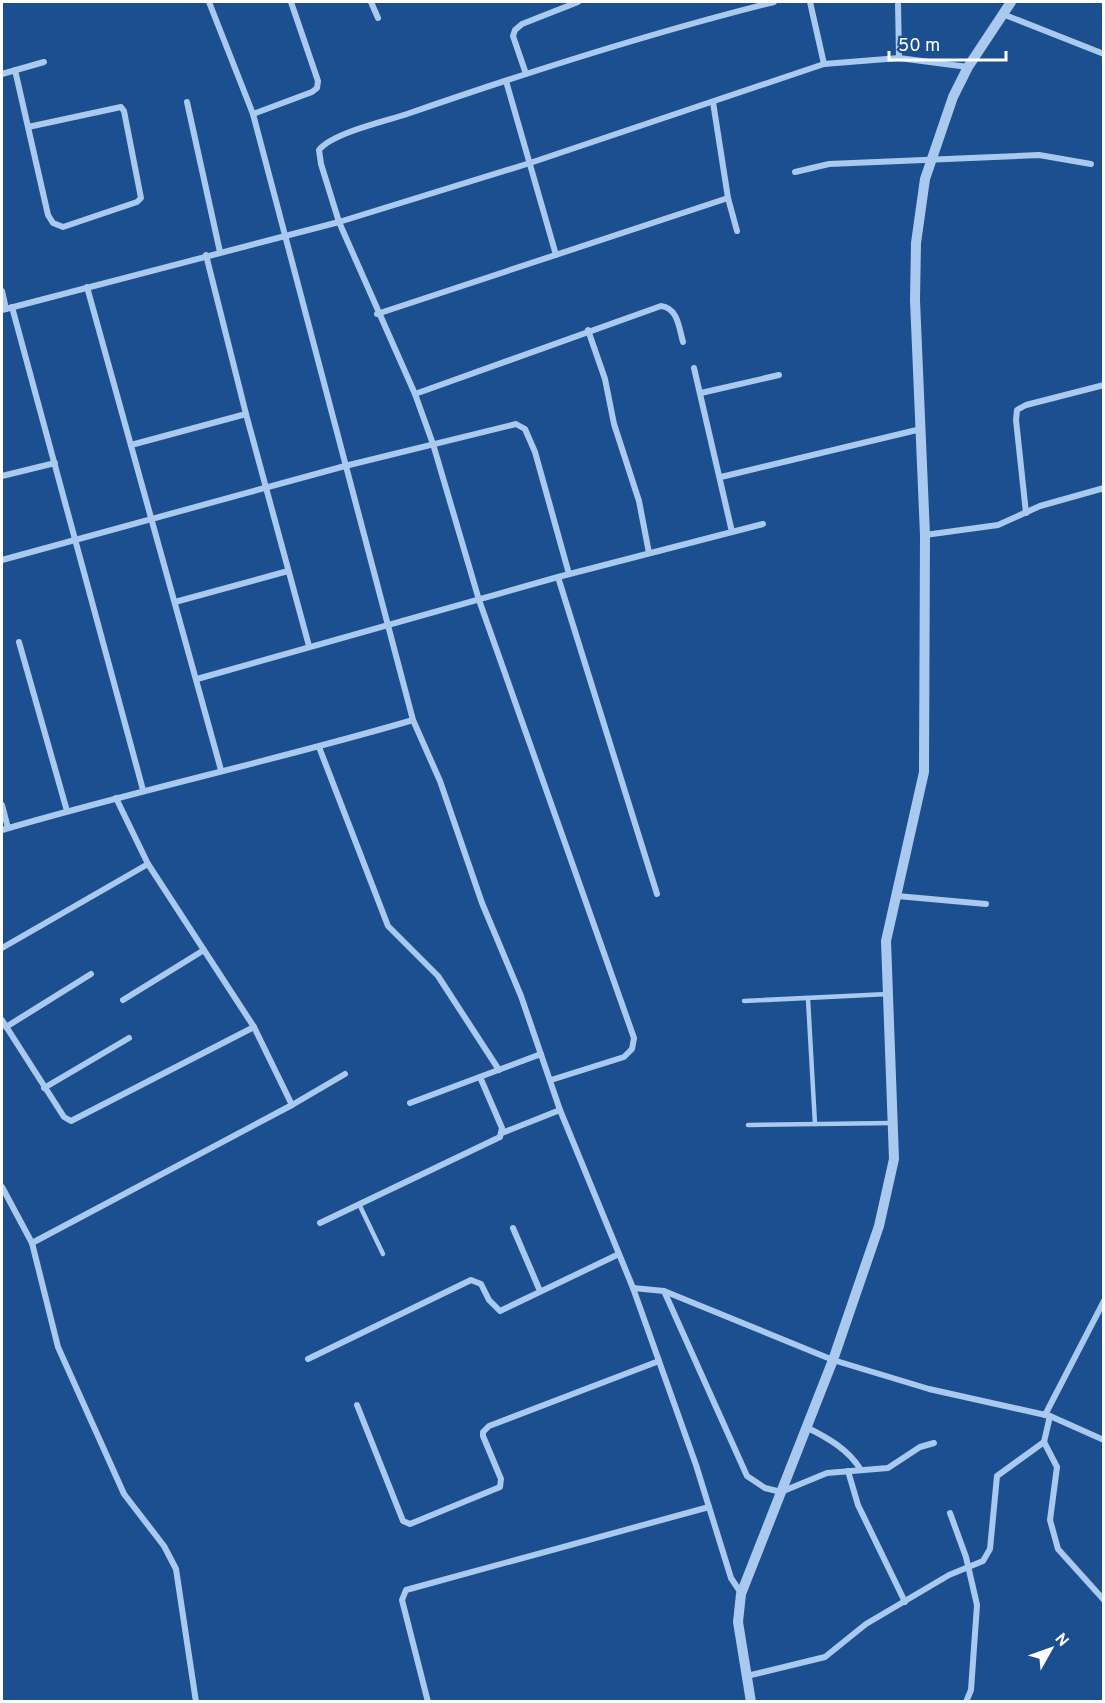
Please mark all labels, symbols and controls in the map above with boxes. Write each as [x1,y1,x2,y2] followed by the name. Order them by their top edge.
[889,24,1006,62] scale bar
[898,35,940,58] text: 50 m
[1021,1619,1081,1679] north arrow
[1050,1630,1072,1651] text: N

